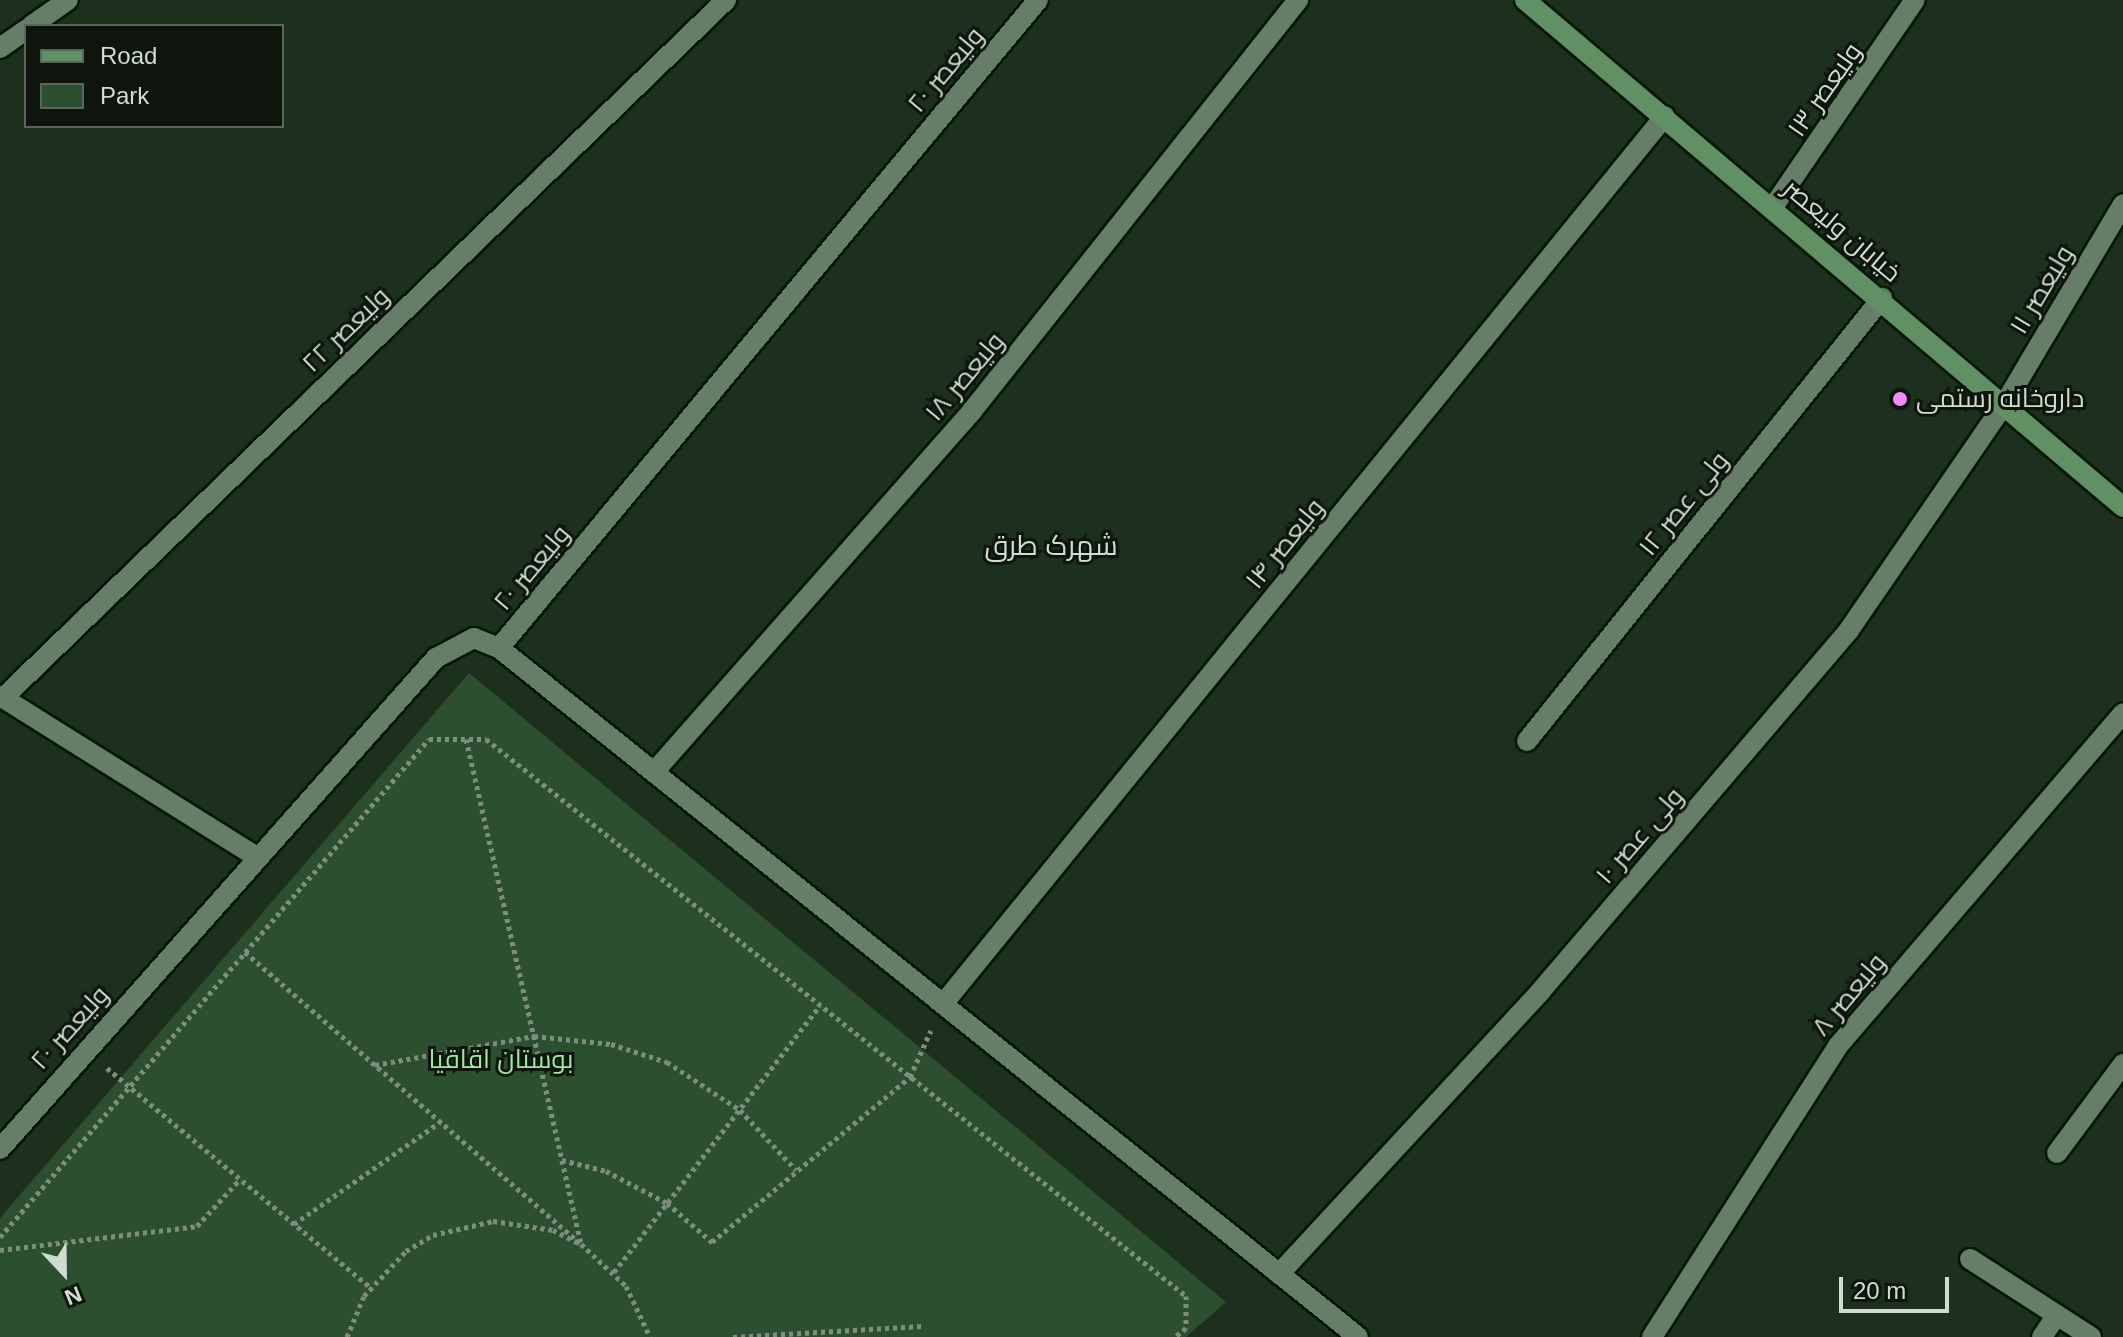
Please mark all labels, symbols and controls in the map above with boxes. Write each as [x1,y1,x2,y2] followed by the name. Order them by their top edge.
[901,21,991,119] street label: ولیعصر ۲۰
[24,24,284,128] legend
[1781,37,1869,143] street label: ولیعصر ۱۳
[100,42,157,69] text: Road
[100,82,149,109] text: Park
[1777,173,1907,289] street label: خیابان ولیعصر
[2003,240,2081,340] street label: ولیعصر ۱۱
[296,281,396,379] street label: ولیعصر ۲۲
[919,326,1011,428] street label: ولیعصر ۱۸
[1916,383,2084,415] place label: داروخانه رستمی
[1891,390,1909,408] marker: داروخانه رستمی
[1633,446,1735,562] street label: ولی عصر ۱۲
[1239,493,1331,595] street label: ولیعصر ۱۴
[487,519,577,617] street label: ولیعصر ۲۰
[984,529,1118,563] district label: شهرک طرق
[1590,781,1690,891] street label: ولی عصر ۱۰
[1806,947,1892,1043] street label: ولیعصر ۸
[24,980,116,1076] street label: ولیعصر ۲۰
[429,1044,573,1076] park label: بوستان اقاقیا
[24,1233,104,1313] north arrow
[1843,1261,1953,1311] scale bar
[1853,1277,1906,1304] text: 20 m
[61,1281,85,1310] text: N

